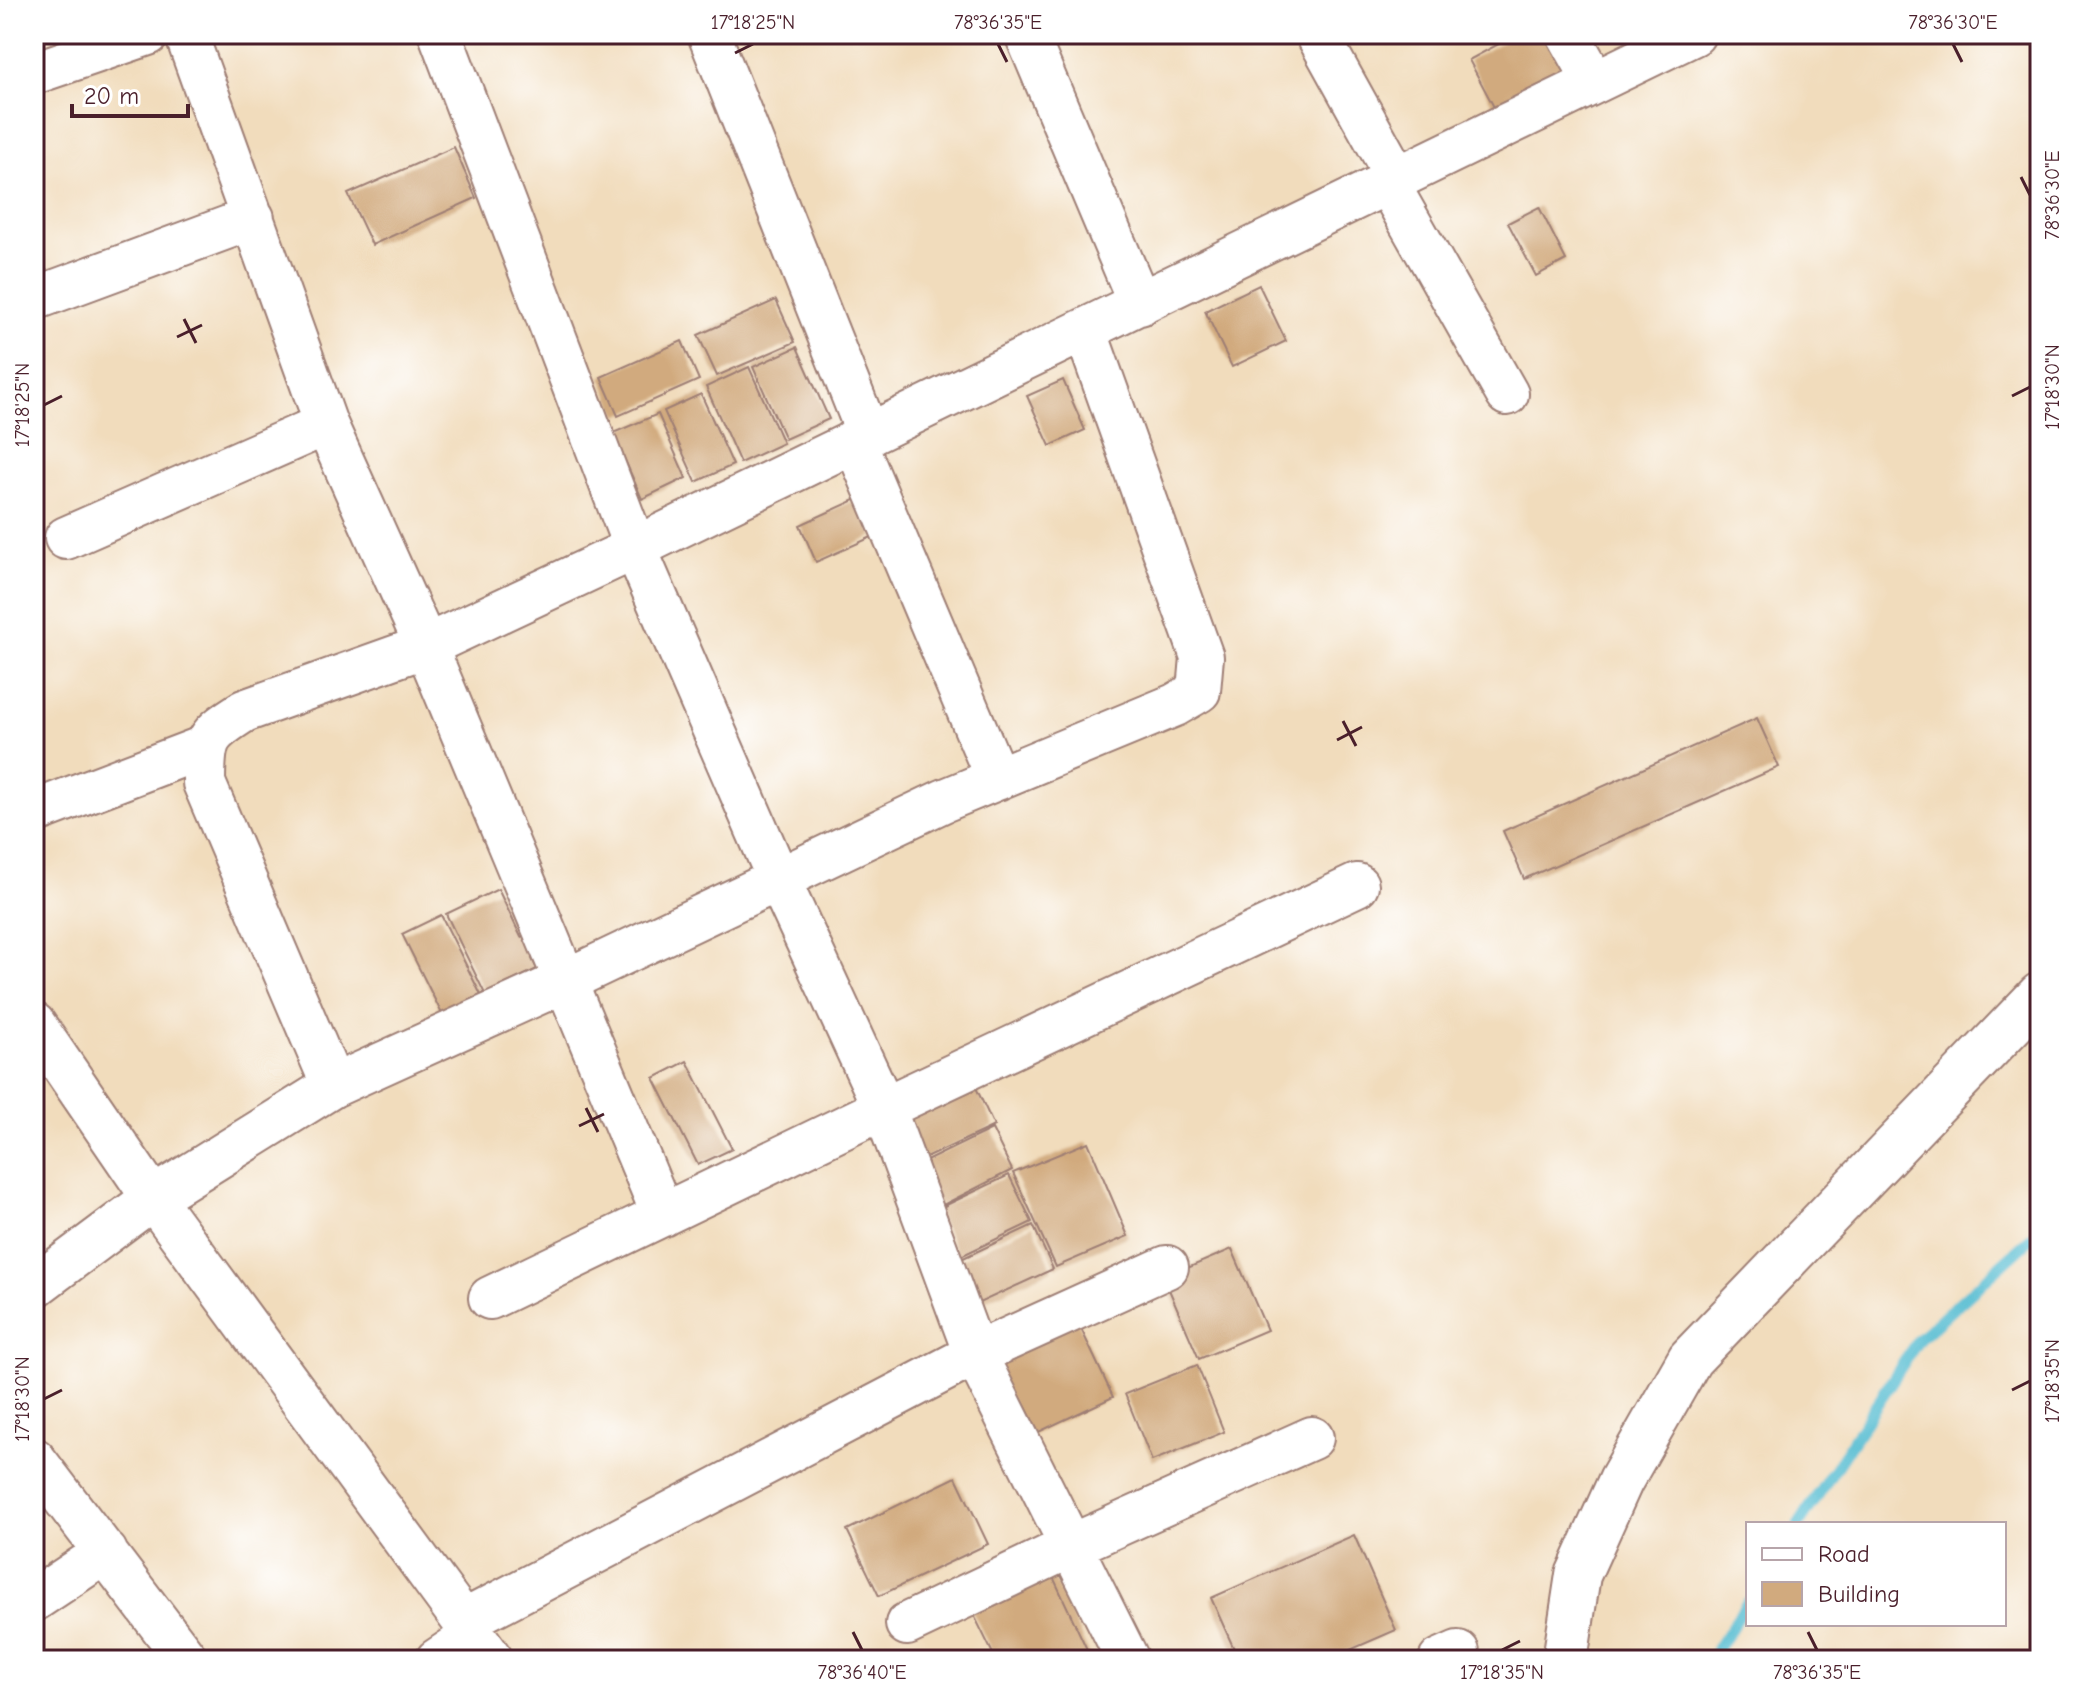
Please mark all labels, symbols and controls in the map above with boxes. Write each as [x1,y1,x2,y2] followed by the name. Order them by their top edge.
[711,11,795,34] text: 17°18'25"N
[954,11,1042,34] text: 78°36'35"E
[1908,11,1998,34] text: 78°36'30"E
[72,68,188,118] scale bar
[84,82,139,110] text: 20 m
[2041,150,2064,240] text: 78°36'30"E
[2041,344,2064,430] text: 17°18'30"N
[11,363,34,447] text: 17°18'25"N
[2041,1339,2064,1423] text: 17°18'35"N
[11,1356,34,1442] text: 17°18'30"N
[1746,1522,2006,1626] legend
[1818,1540,1870,1568] text: Road
[1818,1580,1900,1608] text: Building
[818,1661,906,1684] text: 78°36'40"E
[1460,1661,1544,1684] text: 17°18'35"N
[1773,1661,1861,1684] text: 78°36'35"E

